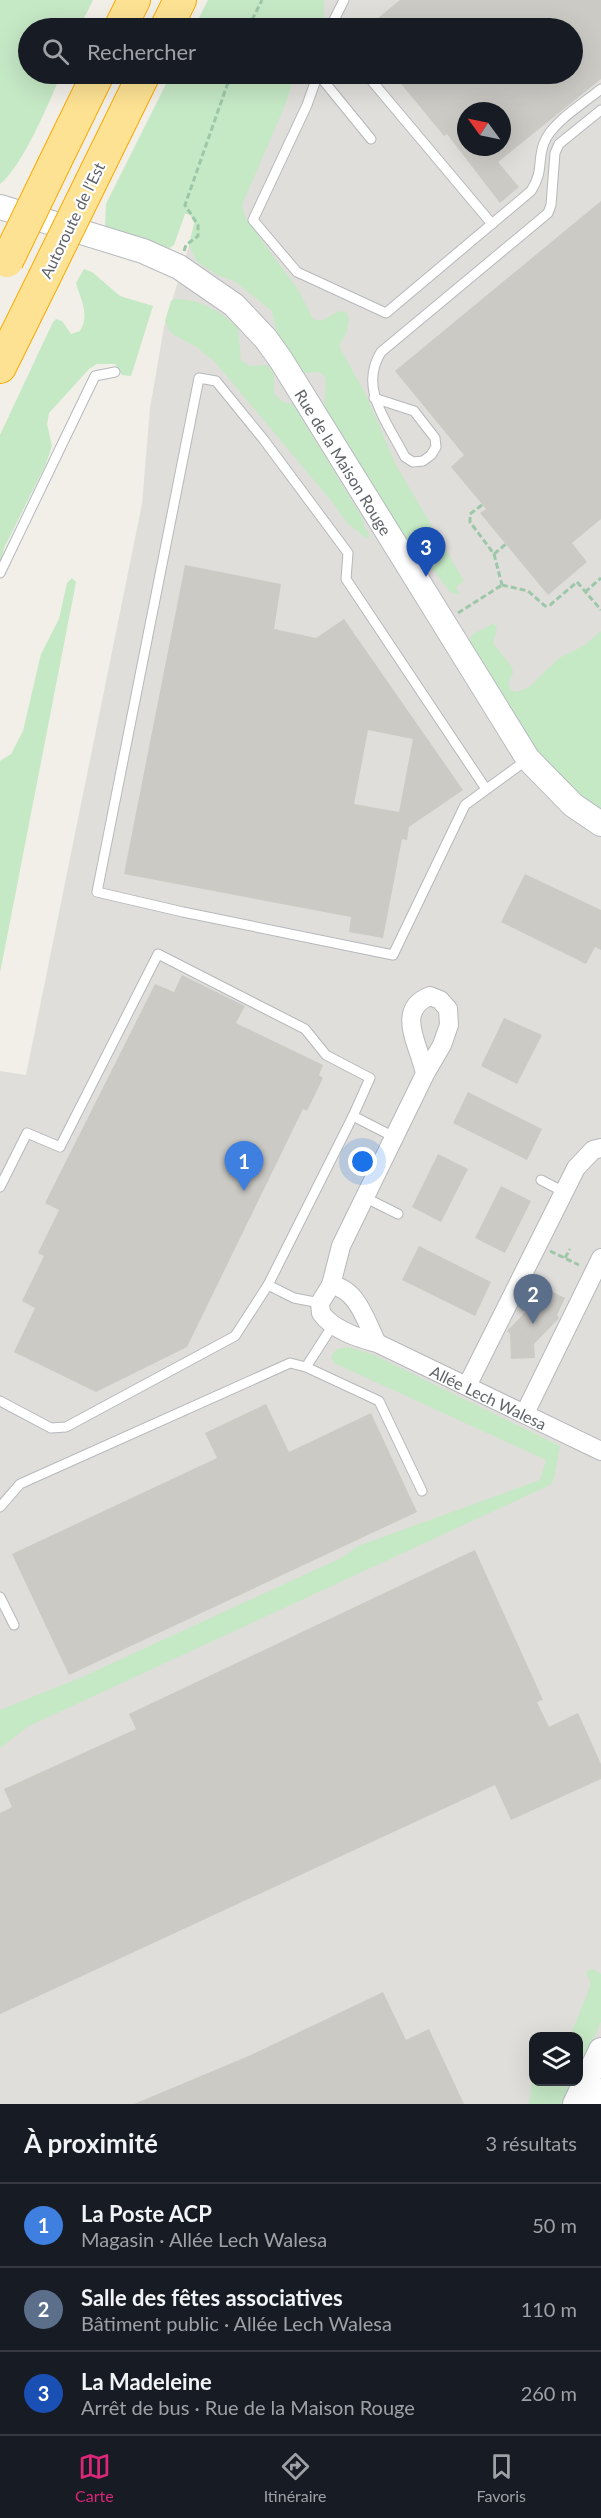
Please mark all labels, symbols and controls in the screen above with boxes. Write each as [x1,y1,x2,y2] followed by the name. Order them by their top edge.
[18,18,583,84] search box
[39,35,72,68] icon: search
[87,38,196,65] text: Rechercher
[457,102,511,156] north arrow
[36,159,108,281] street label: Autoroute de l’Est
[292,385,396,538] street label: Rue de la Maison Rouge
[406,528,446,577] pin: 3
[224,1142,264,1191] pin: 1
[348,1147,377,1176] your location
[514,1274,552,1324] pin: 2
[427,1361,550,1433] street label: Allée Lech Walesa
[529,2032,583,2086] map controls
[529,2032,583,2086] button: layers
[24,2127,158,2159] text: À proximité
[486,2131,577,2155] text: 3 résultats
[81,2200,212,2227] text: La Poste ACP
[38,2213,49,2237] text: 1
[532,2213,577,2237] text: 50 m
[81,2227,327,2251] text: Magasin · Allée Lech Walesa
[81,2284,343,2311] text: Salle des fêtes associatives
[38,2297,49,2321] text: 2
[521,2297,577,2321] text: 110 m
[81,2311,392,2335] text: Bâtiment public · Allée Lech Walesa
[81,2368,212,2395] text: La Madeleine
[38,2381,49,2405] text: 3
[521,2381,577,2405] text: 260 m
[81,2395,415,2419] text: Arrêt de bus · Rue de la Maison Rouge
[75,2450,114,2505] tab: Carte
[264,2450,327,2505] tab: Itinéraire
[477,2450,526,2505] tab: Favoris

